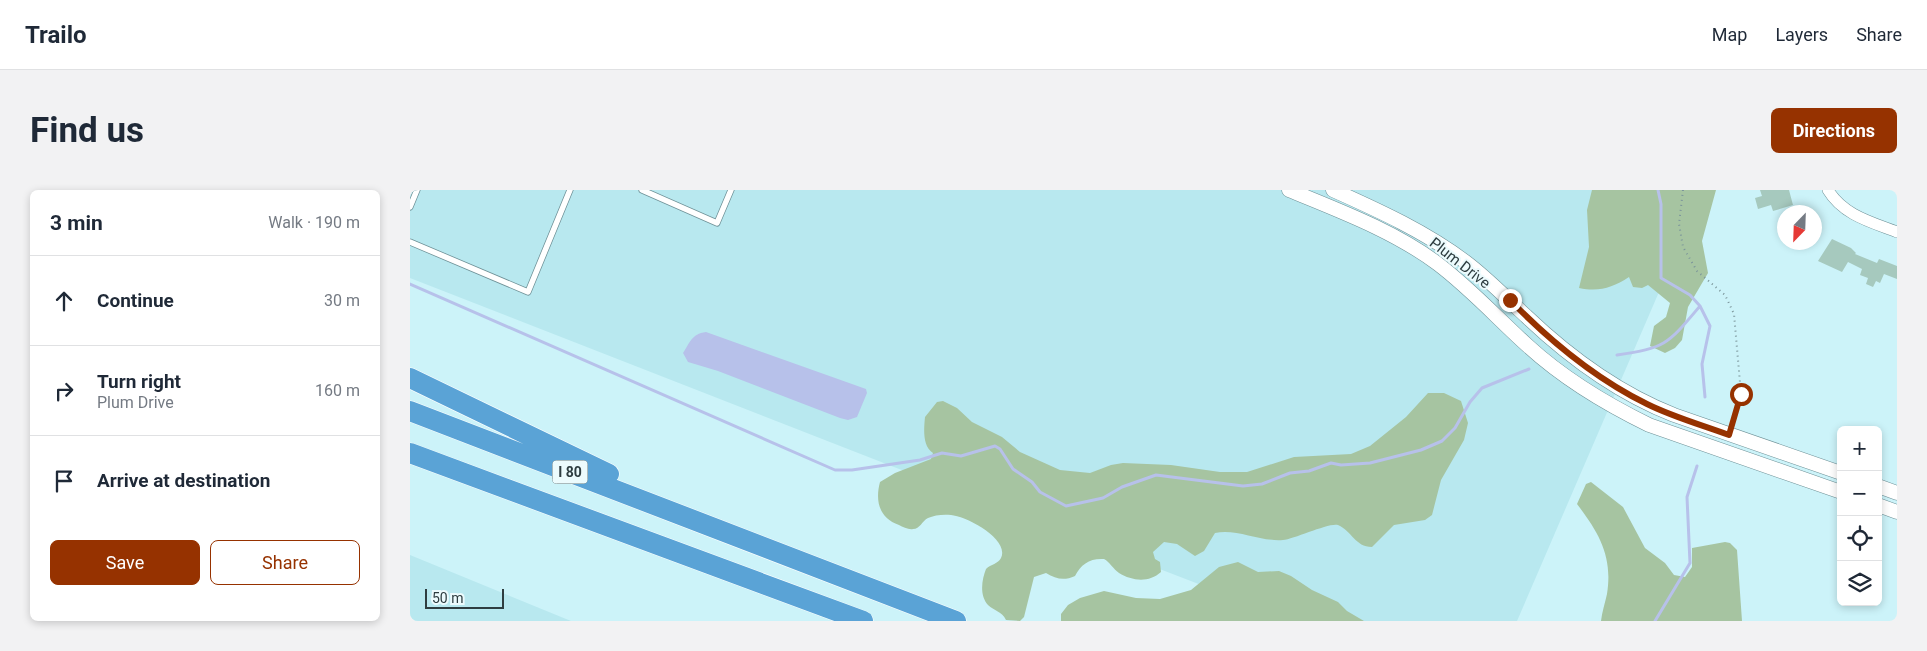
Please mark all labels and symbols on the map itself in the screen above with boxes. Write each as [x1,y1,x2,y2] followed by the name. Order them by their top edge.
[1777,205,1822,250] north arrow
[1426,234,1494,292] street label: Plum Drive
[1499,289,1522,312] route end
[1730,383,1753,406] route start
[552,460,588,484] road number: I 80
[425,586,504,609] scale bar

